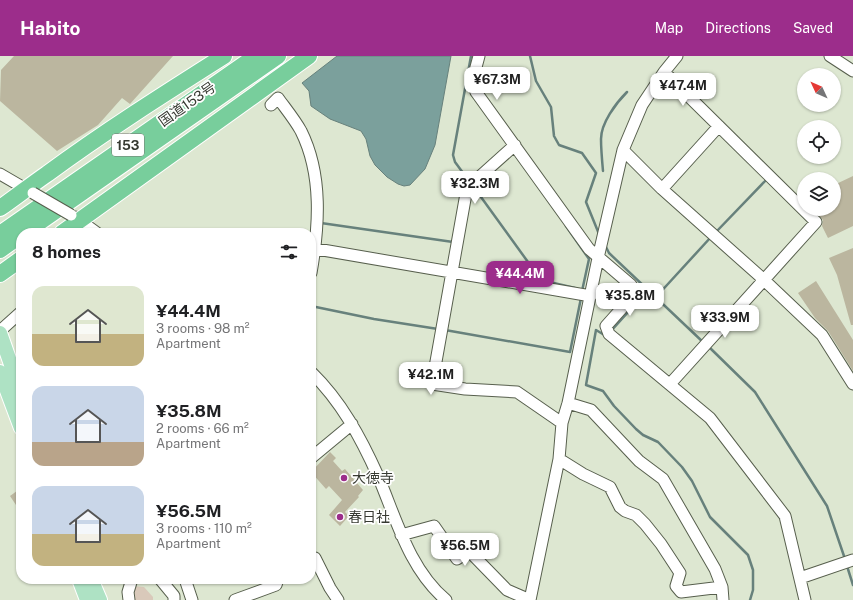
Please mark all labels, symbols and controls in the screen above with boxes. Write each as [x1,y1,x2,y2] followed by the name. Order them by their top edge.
[20,17,81,39] text: Habito
[655,20,683,36] text: Map
[705,20,771,36] text: Directions
[793,20,833,36] text: Saved
[464,67,530,101] pin: ¥67.3M
[797,68,841,112] north arrow
[797,68,841,216] map controls
[473,72,521,87] text: ¥67.3M
[650,73,716,107] pin: ¥47.4M
[659,78,707,93] text: ¥47.4M
[156,79,218,129] street label: 国道153号
[797,120,841,164] button: locate
[112,134,144,156] road number: 153
[442,171,508,205] pin: ¥32.3M
[797,172,841,216] button: layers
[450,176,500,191] text: ¥32.3M
[278,241,300,263] icon: filters
[32,242,101,262] text: 8 homes
[487,261,553,295] pin: ¥44.4M
[495,266,545,281] text: ¥44.4M
[597,283,663,317] pin: ¥35.8M
[605,288,655,303] text: ¥35.8M
[156,301,221,321] text: ¥44.4M
[64,302,112,350] icon: home
[692,305,758,339] pin: ¥33.9M
[700,310,750,325] text: ¥33.9M
[156,321,250,336] text: 3 rooms · 98 m²
[156,336,221,351] text: Apartment
[398,362,464,396] pin: ¥42.1M
[408,367,454,382] text: ¥42.1M
[156,401,222,421] text: ¥35.8M
[64,402,112,450] icon: home
[156,421,249,436] text: 2 rooms · 66 m²
[156,436,221,451] text: Apartment
[352,470,394,486] place label: 大徳寺
[339,473,349,483] marker: 大徳寺
[156,501,222,521] text: ¥56.5M
[64,502,112,550] icon: home
[348,509,390,525] place label: 春日社
[335,512,345,522] marker: 春日社
[156,521,252,536] text: 3 rooms · 110 m²
[432,533,498,567] pin: ¥56.5M
[156,536,221,551] text: Apartment
[440,538,490,553] text: ¥56.5M

